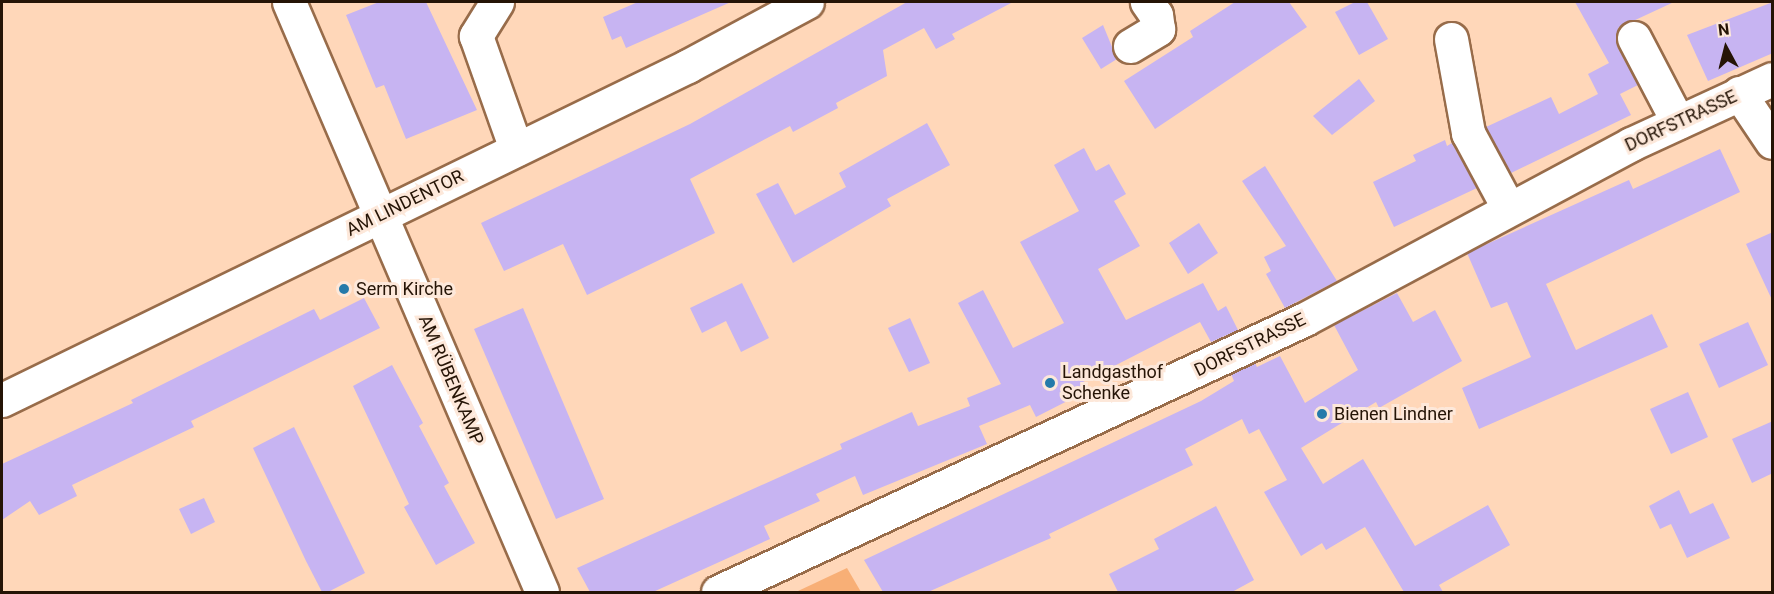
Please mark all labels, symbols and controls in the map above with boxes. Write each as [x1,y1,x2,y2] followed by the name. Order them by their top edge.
[1696,18,1756,78] north arrow
[1717,20,1731,40] text: N
[1622,86,1740,156] street label: DORFSTRASSE
[343,165,467,241] street label: AM LINDENTOR
[356,278,453,300] place label: Serm Kirche
[337,282,351,296] marker: Serm Kirche
[1191,309,1309,381] street label: DORFSTRASSE
[414,312,488,448] street label: AM RÜBENKAMP
[1062,362,1163,404] place label: Landgasthof Schenke
[1043,376,1057,390] marker: Landgasthof Schenke
[1334,403,1453,425] place label: Bienen Lindner
[1315,407,1329,421] marker: Bienen Lindner

